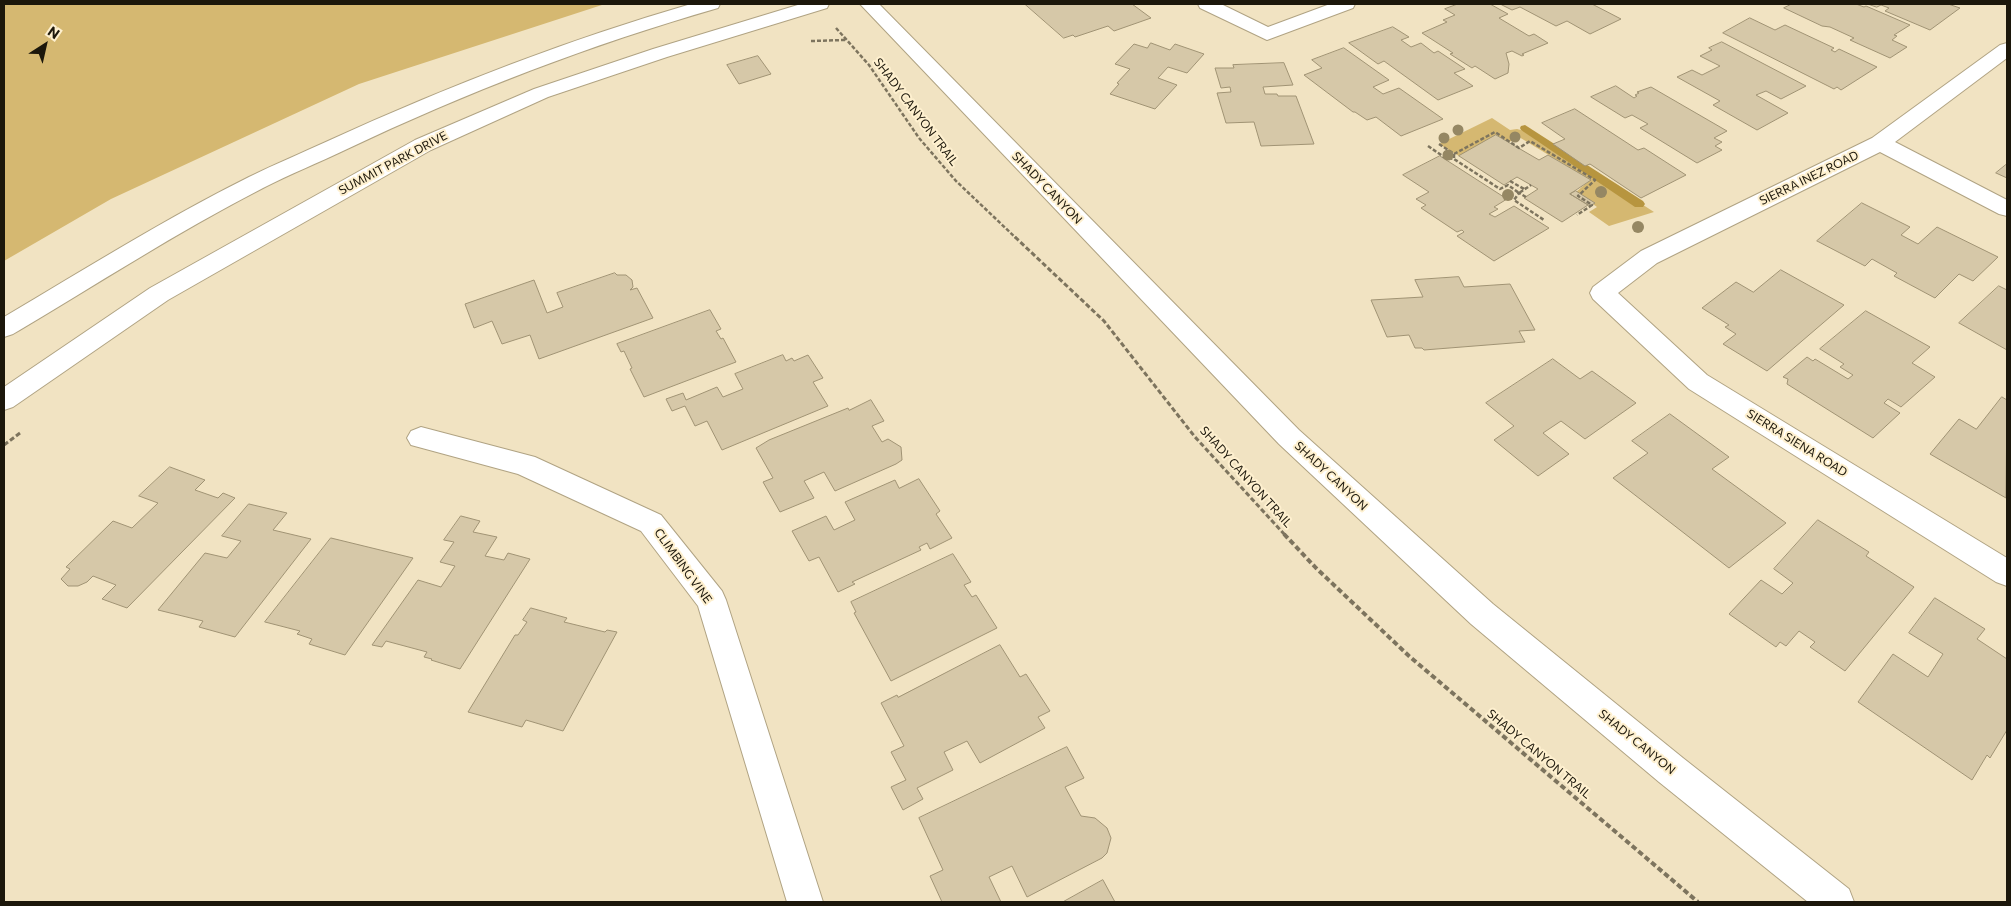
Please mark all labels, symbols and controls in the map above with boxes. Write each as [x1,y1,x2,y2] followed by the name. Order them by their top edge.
[20,20,70,70] north arrow
[45,22,63,42] text: N
[871,55,961,169] street label: SHADY CANYON TRAIL
[336,128,450,198] street label: SUMMIT PARK DRIVE
[1757,148,1861,208] street label: SIERRA INEZ ROAD
[1009,149,1085,227] street label: SHADY CANYON
[1744,406,1850,480] street label: SIERRA SIENA ROAD
[1197,423,1295,531] street label: SHADY CANYON TRAIL
[1292,438,1370,514] street label: SHADY CANYON
[651,526,715,606] street label: CLIMBING VINE
[1484,706,1594,802] street label: SHADY CANYON TRAIL
[1596,707,1678,777] street label: SHADY CANYON

